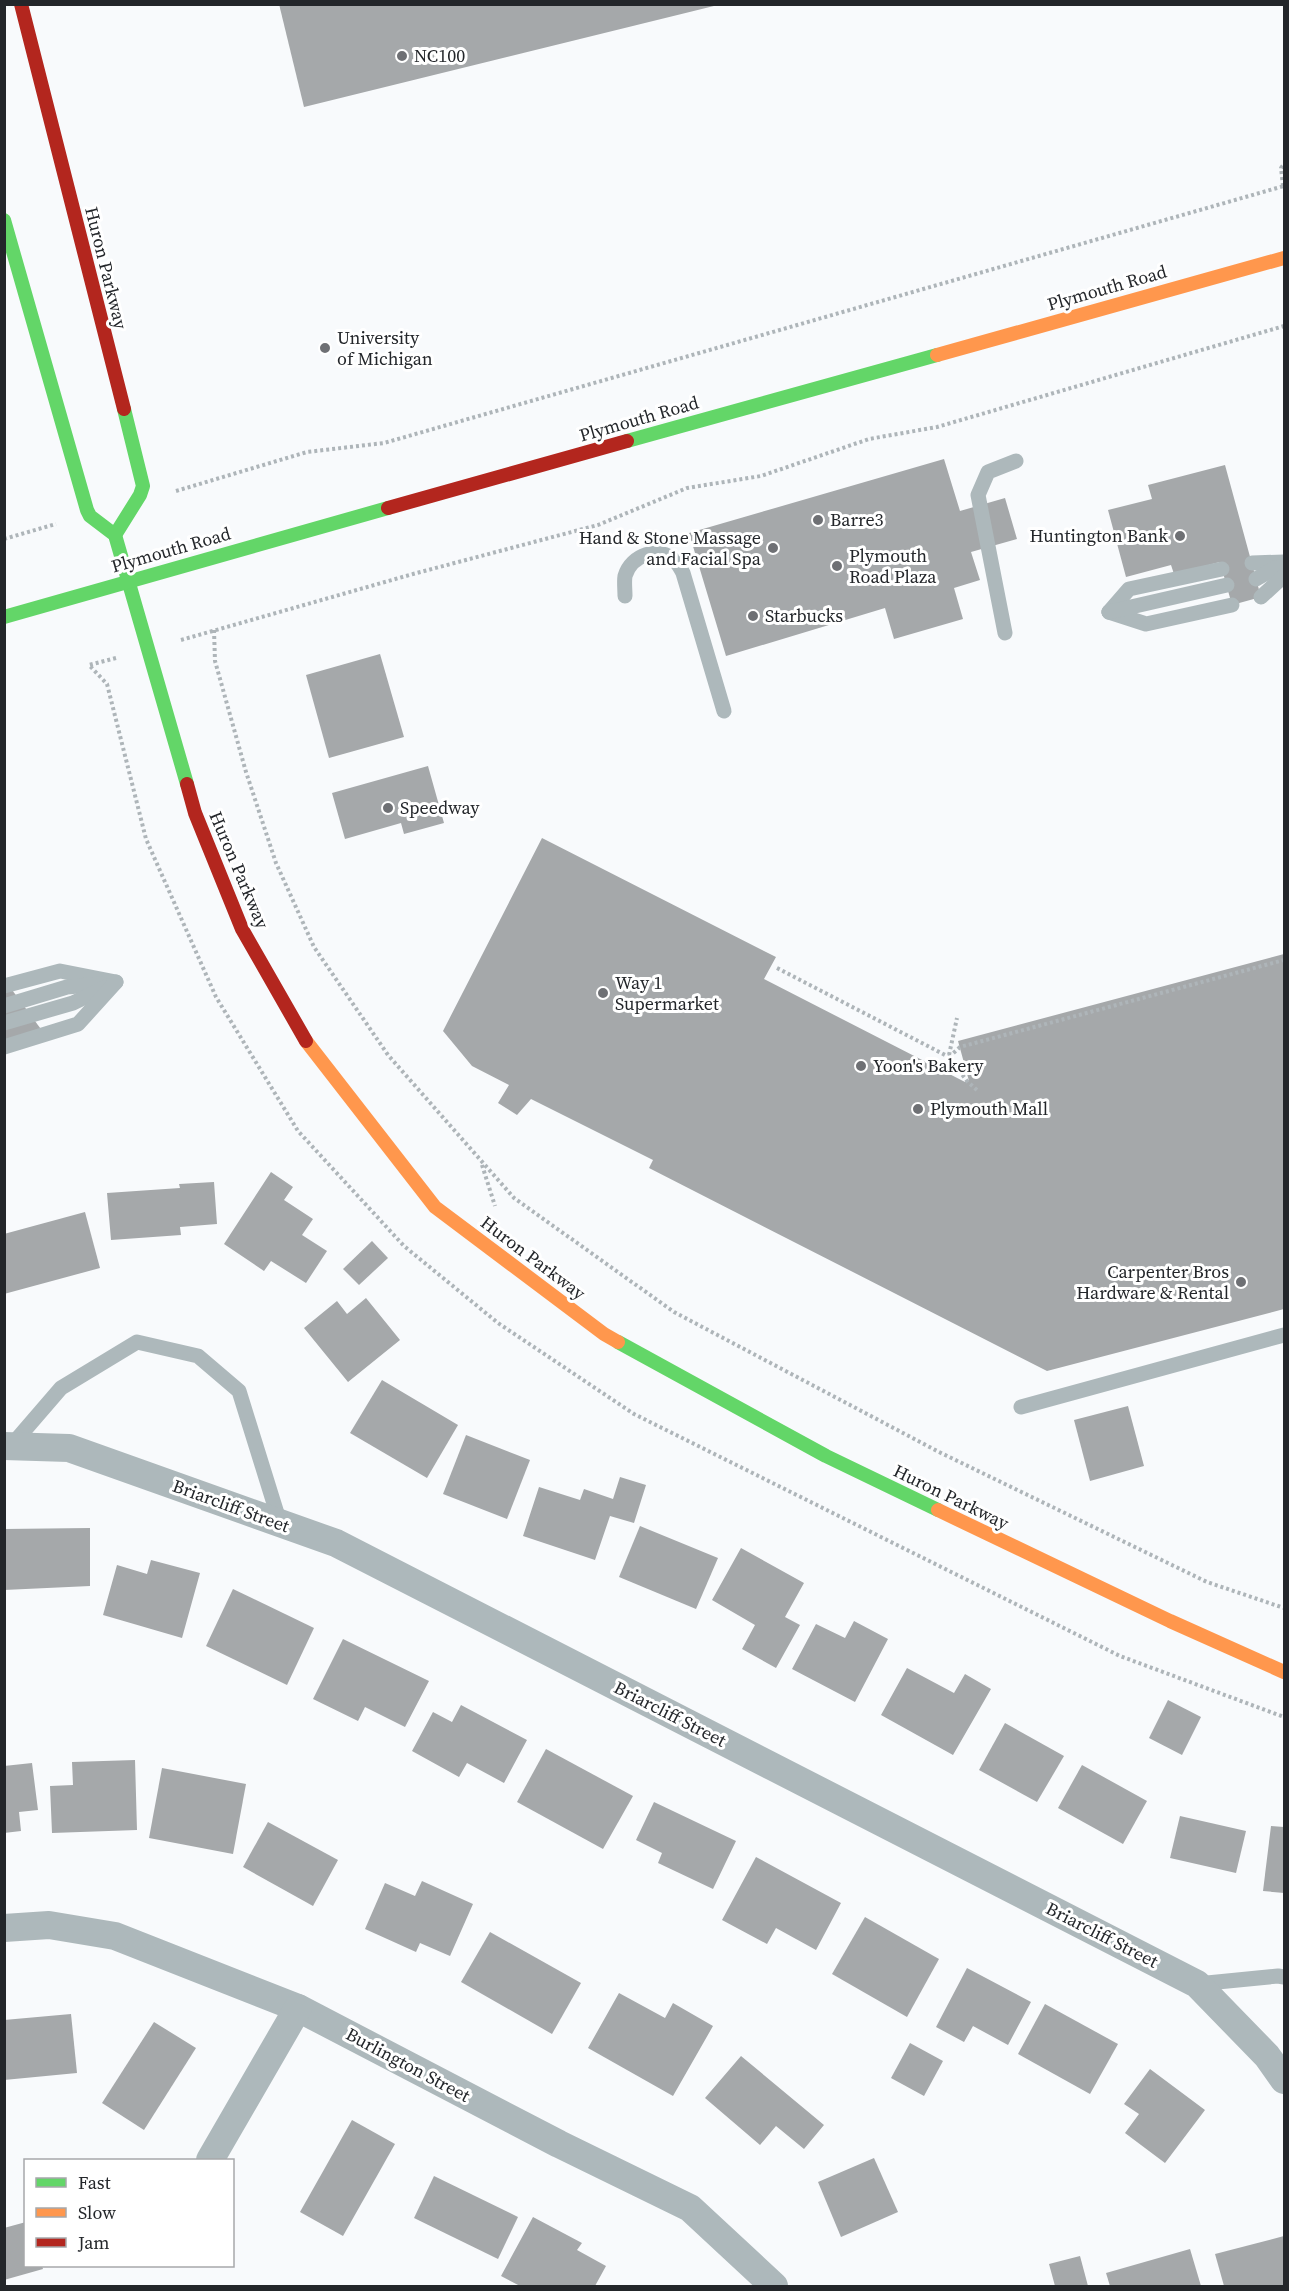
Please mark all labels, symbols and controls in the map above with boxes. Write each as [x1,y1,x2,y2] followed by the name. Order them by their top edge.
[414,43,465,68] place label: NC100
[395,49,409,63] marker: NC100
[79,204,134,332] street label: Huron Parkway
[1044,259,1169,316] street label: Plymouth Road
[337,325,433,371] place label: University of Michigan
[318,341,332,355] marker: University of Michigan
[576,390,701,447] street label: Plymouth Road
[830,507,884,532] place label: Barre3
[811,513,825,527] marker: Barre3
[108,521,233,578] street label: Plymouth Road
[1029,523,1168,548] place label: Huntington Bank
[579,525,762,571] place label: Hand & Stone Massage and Facial Spa
[1173,529,1187,543] marker: Huntington Bank
[766,541,780,555] marker: Hand & Stone Massage and Facial Spa
[849,543,937,589] place label: Plymouth Road Plaza
[830,559,844,573] marker: Plymouth Road Plaza
[765,603,843,628] place label: Starbucks
[746,609,760,623] marker: Starbucks
[400,795,480,820] place label: Speedway
[381,801,395,815] marker: Speedway
[203,807,276,933] street label: Huron Parkway
[615,970,719,1016] place label: Way 1 Supermarket
[596,986,610,1000] marker: Way 1 Supermarket
[873,1053,984,1078] place label: Yoon's Bakery
[854,1059,868,1073] marker: Yoon's Bakery
[930,1096,1048,1121] place label: Plymouth Mall
[911,1102,925,1116] marker: Plymouth Mall
[476,1210,591,1306] street label: Huron Parkway
[1076,1259,1229,1305] place label: Carpenter Bros Hardware & Rental
[1234,1275,1248,1289] marker: Carpenter Bros Hardware & Rental
[889,1458,1014,1536] street label: Huron Parkway
[169,1473,293,1538] street label: Briarcliff Street
[610,1675,731,1753] street label: Briarcliff Street
[1042,1896,1163,1974] street label: Briarcliff Street
[342,2021,475,2108] street label: Burlington Street
[24,2159,234,2267] legend
[78,2170,111,2195] text: Fast
[78,2200,116,2225] text: Slow
[77,2230,110,2255] text: Jam

